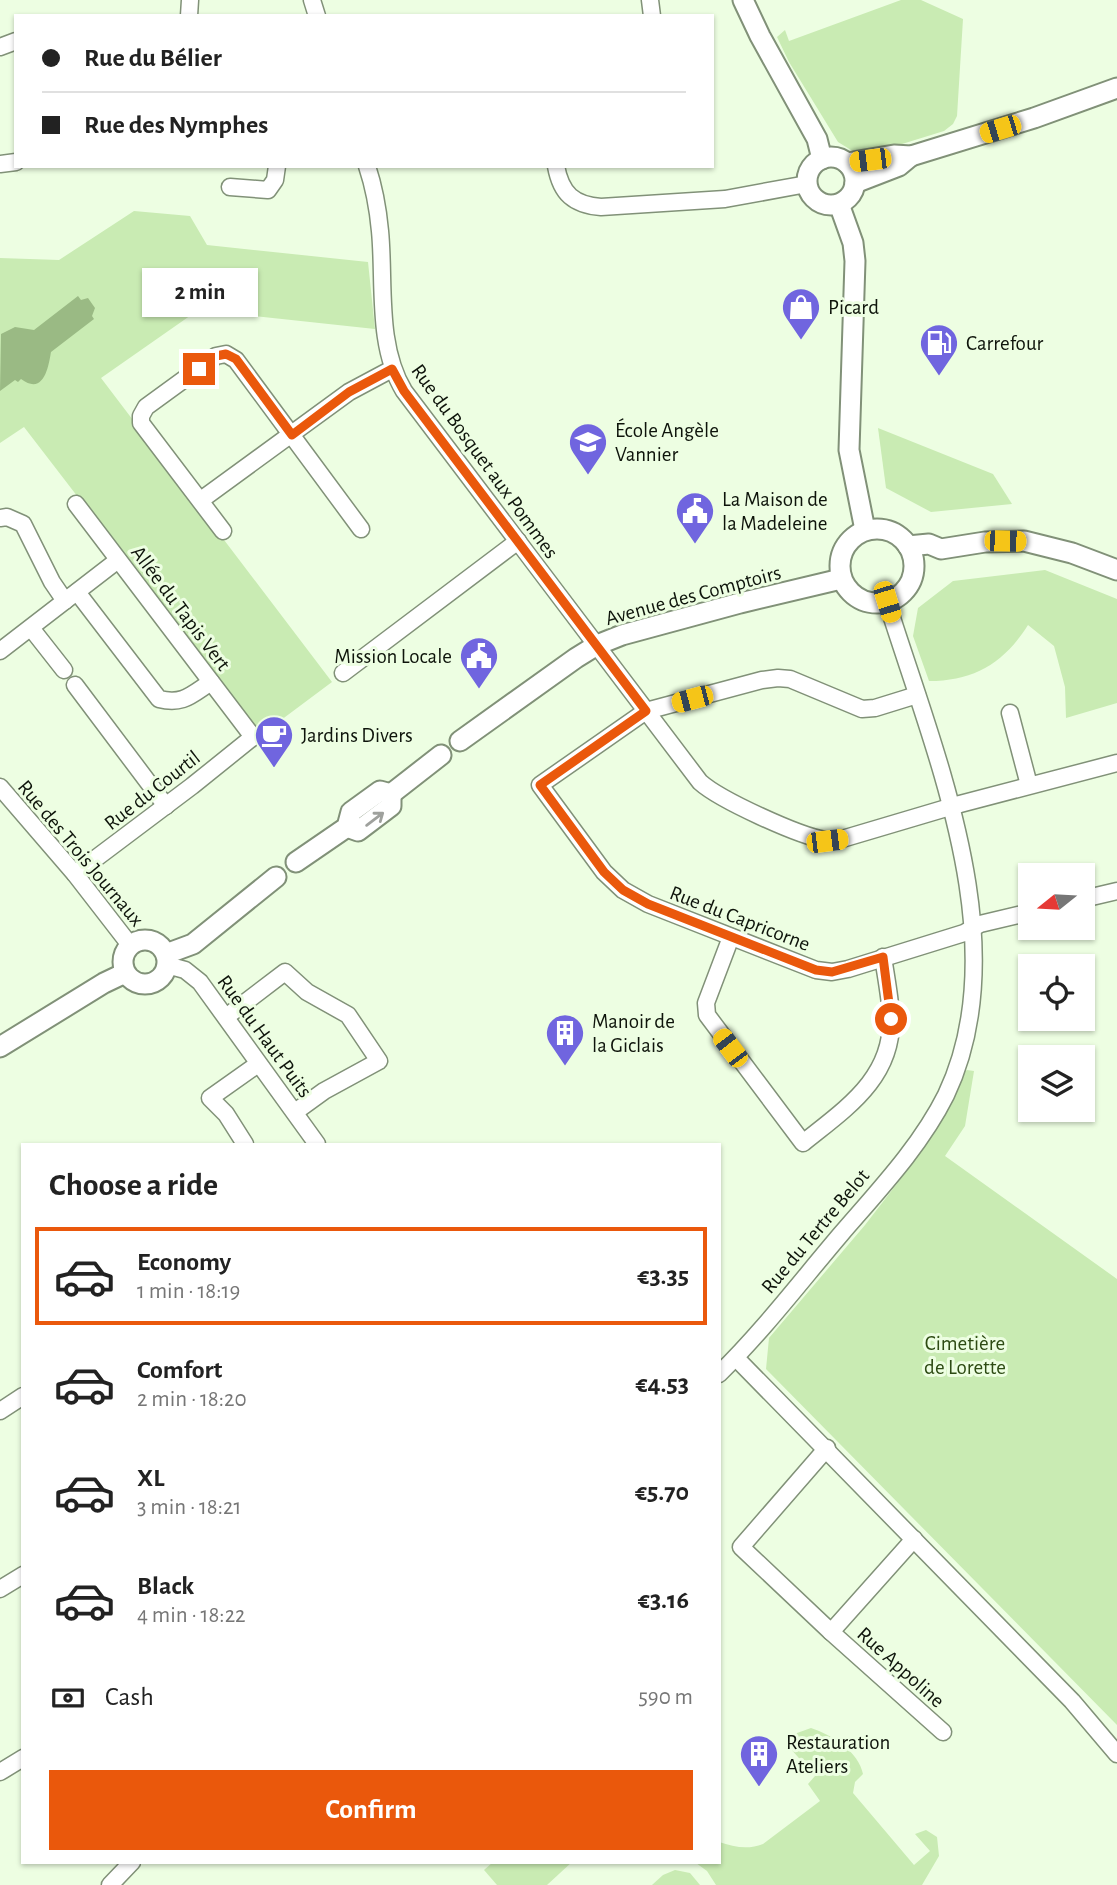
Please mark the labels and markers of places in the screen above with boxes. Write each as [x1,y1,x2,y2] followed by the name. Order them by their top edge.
[780,286,822,341] shop icon: Picard
[828,297,879,318] place label: Picard
[918,322,960,377] fuel station icon: Carrefour
[966,333,1043,354] place label: Carrefour
[615,418,719,465] place label: École Angèle Vannier
[567,421,609,476] school or university icon: École Angèle Vannier
[722,489,828,534] place label: La Maison de la Madeleine
[674,490,716,545] public building icon: La Maison de la Madeleine
[458,635,500,690] public building icon: Mission Locale
[334,646,452,667] place label: Mission Locale
[253,714,295,769] cafe icon: Jardins Divers
[301,725,413,746] place label: Jardins Divers
[592,1011,675,1056] place label: Manoir de la Giclais
[544,1012,586,1067] building icon: Manoir de la Giclais
[786,1732,890,1777] place label: Restauration Ateliers
[738,1733,780,1788] building icon: Restauration Ateliers

